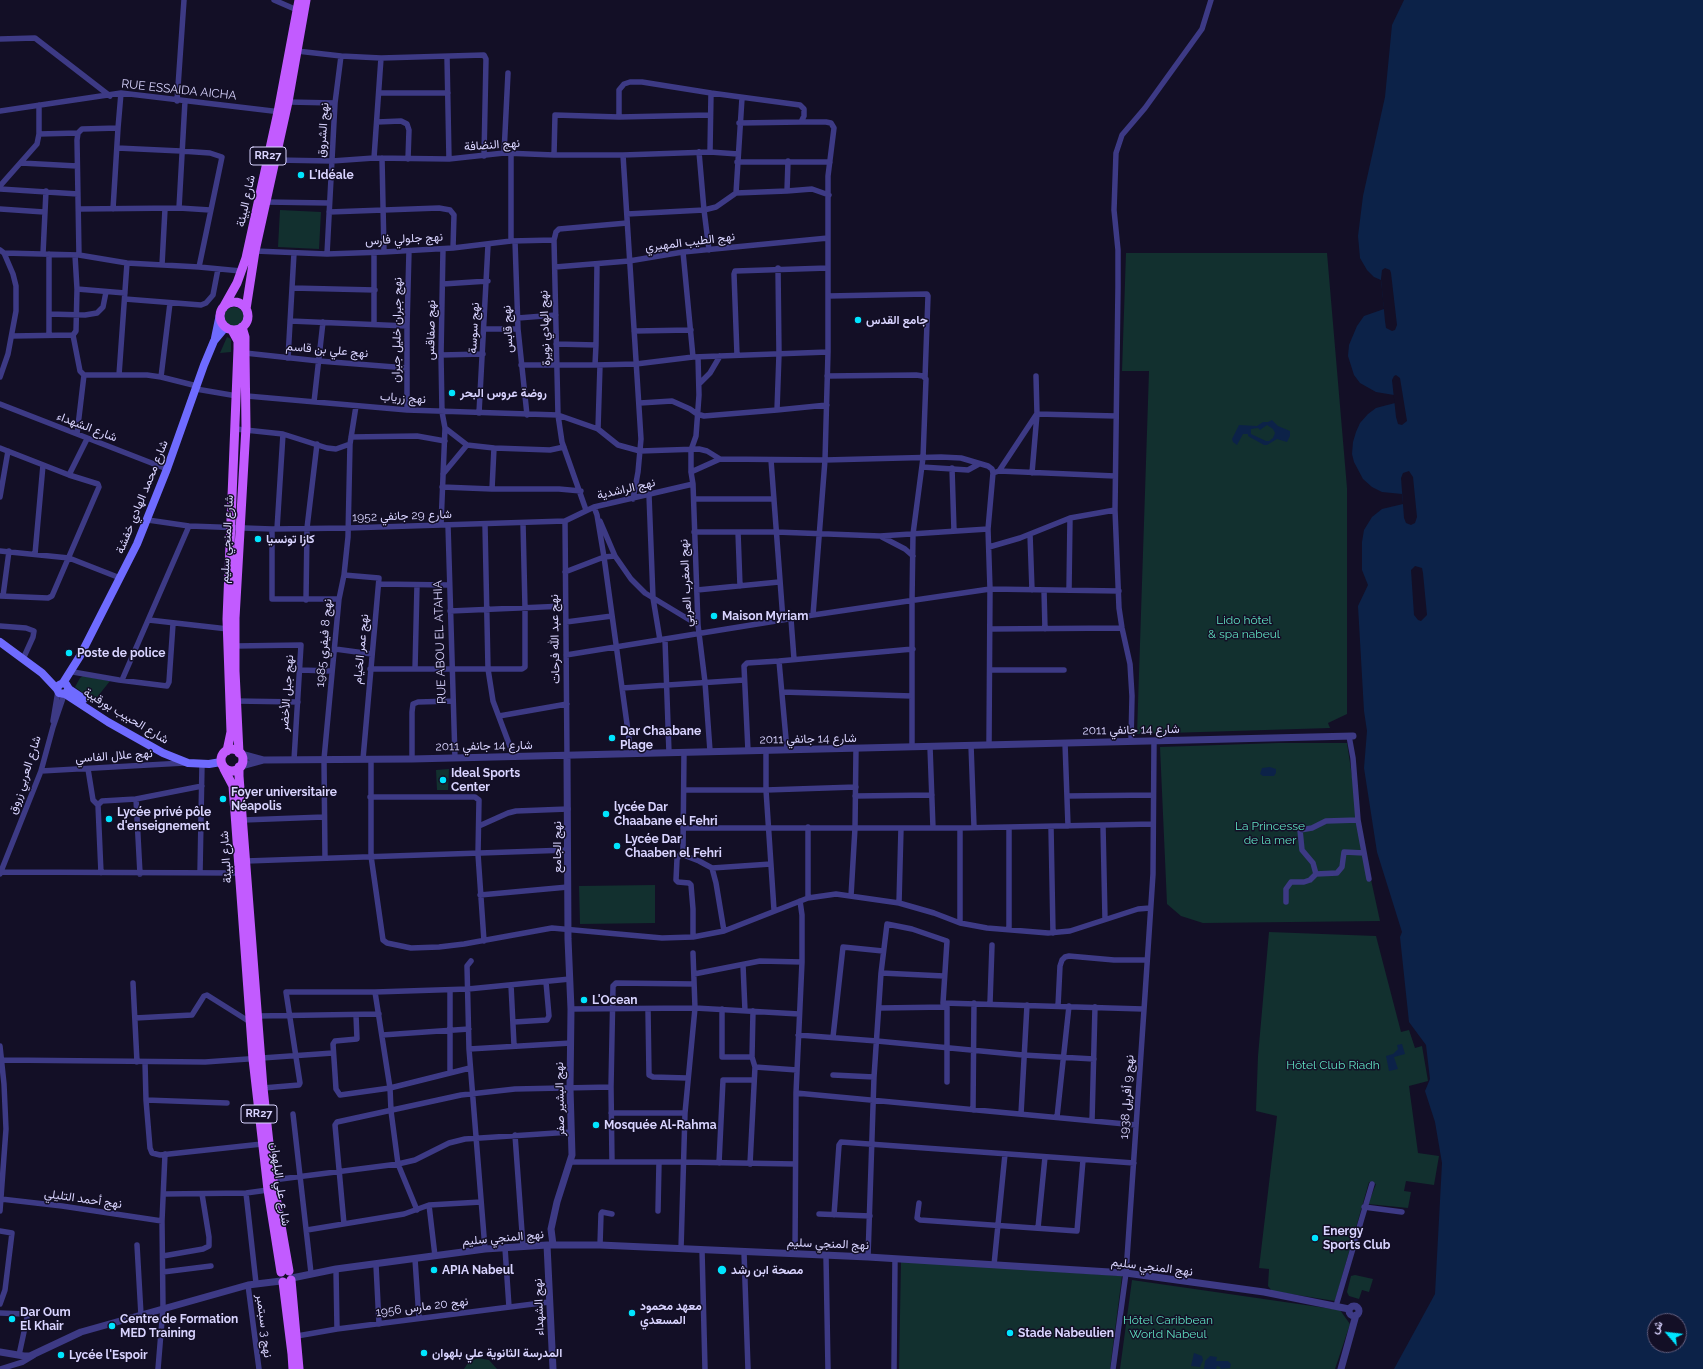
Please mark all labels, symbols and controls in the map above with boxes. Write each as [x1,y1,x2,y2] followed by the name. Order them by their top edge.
[121,77,237,103] street label: RUE ESSAIDA AICHA
[314,102,332,158] street label: نهج الشروق
[463,136,521,154] street label: نهج النضافة
[250,147,286,165] road number: RR27
[309,168,354,182] place label: L'Idéale
[296,170,306,180] marker: L'Idéale
[234,174,258,228] street label: شارع البيئة
[644,229,736,255] street label: نهج الطيب المهيري
[365,230,443,248] street label: نهج جلولي فارس
[389,277,405,383] street label: نهج جبران خليل جبران
[536,290,554,366] street label: نهج الهادي نويرة
[423,300,439,360] street label: نهج صفاقس
[465,302,483,354] street label: نهج سوسة
[500,305,516,353] street label: نهج قابس
[866,313,928,327] place label: جامع القدس
[853,315,863,325] marker: جامع القدس
[285,339,369,361] street label: نهج علي بن قاسم
[460,386,547,400] place label: روضة عروس البحر
[447,388,457,398] marker: روضة عروس البحر
[379,389,427,407] street label: نهج زرياب
[55,409,119,445] street label: شارع الشهداء
[113,438,171,556] street label: شارع محمد الهادي خفشة
[595,475,657,503] street label: نهج الراشدية
[217,494,237,584] street label: شارع المنجي سليم
[352,507,452,525] street label: شارع 29 جانفي 1952
[266,532,315,546] place label: كازا تونسيا
[253,534,263,544] marker: كازا تونسيا
[677,539,695,627] street label: نهج المغرب العربي
[431,580,449,704] street label: RUE ABOU EL ATAHIA
[547,594,563,684] street label: نهج عبد الله فرحات
[313,598,335,688] street label: نهج 8 فيفري 1985
[722,609,808,623] place label: Maison Myriam
[709,611,719,621] marker: Maison Myriam
[350,613,372,685] street label: نهج عمر الخيام
[1208,613,1280,641] park label: Lido hôtel & spa nabeul
[77,646,166,660] place label: Poste de police
[64,648,74,658] marker: Poste de police
[277,654,297,732] street label: نهج جبل الأخضر
[81,685,171,747] street label: شارع الحبيب بورقيبة
[1082,722,1180,738] street label: شارع 14 جانفي 2011
[620,724,701,752] place label: Dar Chaabane Plage
[759,731,857,747] street label: شارع 14 جانفي 2011
[607,733,617,743] marker: Dar Chaabane Plage
[6,734,44,816] street label: شارع العربي زروق
[435,738,533,754] street label: شارع 14 جانفي 2011
[75,746,153,766] street label: نهج علال الفاسي
[451,766,520,794] place label: Ideal Sports Center
[438,775,448,785] marker: Ideal Sports Center
[231,785,337,813] place label: Foyer universitaire Néapolis
[218,794,228,804] marker: Foyer universitaire Néapolis
[614,800,718,828] place label: lycée Dar Chaabane el Fehri
[117,805,211,833] place label: Lycée privé pôle d'enseignement
[601,809,611,819] marker: lycée Dar Chaabane el Fehri
[104,814,114,824] marker: Lycée privé pôle d'enseignement
[1235,819,1305,847] park label: La Princesse de la mer
[550,821,564,873] street label: نهج الجامع
[217,830,235,884] street label: شارع البيئة
[625,832,722,860] place label: Lycée Dar Chaaben el Fehri
[612,841,622,851] marker: Lycée Dar Chaaben el Fehri
[592,993,638,1007] place label: L'Ocean
[579,995,589,1005] marker: L'Ocean
[1117,1054,1137,1140] street label: نهج 9 أفريل 1938
[1286,1058,1380,1072] park label: Hôtel Club Riadh
[552,1062,568,1136] street label: نهج البشير صفر
[241,1105,277,1123] road number: RR27
[604,1118,717,1132] place label: Mosquée Al-Rahma
[591,1120,601,1130] marker: Mosquée Al-Rahma
[267,1141,293,1227] street label: شارع علي البلهوان
[43,1186,123,1212] street label: نهج أحمد التليلي
[1323,1224,1390,1252] place label: Energy Sports Club
[461,1227,545,1249] street label: نهج المنجي سليم
[1310,1233,1320,1243] marker: Energy Sports Club
[787,1235,869,1253] street label: نهج المنجي سليم
[1110,1255,1194,1279] street label: نهج المنجي سليم
[442,1263,514,1277] place label: APIA Nabeul
[731,1263,803,1277] place label: مصحة ابن رشد
[716,1264,728,1276] marker: مصحة ابن رشد
[429,1265,439,1275] marker: APIA Nabeul
[531,1278,547,1336] street label: نهج الشهداء
[253,1293,275,1359] street label: نهج 3 سبتمبر
[375,1294,469,1320] street label: نهج 20 مارس 1956
[640,1299,702,1327] place label: معهد محمود المسعدي
[20,1305,71,1333] place label: Dar Oum El Khair
[627,1308,637,1318] marker: معهد محمود المسعدي
[120,1312,238,1340] place label: Centre de Formation MED Training
[1123,1313,1213,1341] park label: Hôtel Caribbean World Nabeul
[1647,1313,1687,1353] north arrow
[7,1314,17,1324] marker: Dar Oum El Khair
[1648,1319,1666,1336] text: ش
[107,1321,117,1331] marker: Centre de Formation MED Training
[1018,1326,1114,1340] place label: Stade Nabeulien
[1005,1328,1015,1338] marker: Stade Nabeulien
[432,1346,562,1360] place label: المدرسة الثانوية علي بلهوان
[69,1348,148,1362] place label: Lycée l'Espoir
[419,1348,429,1358] marker: المدرسة الثانوية علي بلهوان
[56,1350,66,1360] marker: Lycée l'Espoir

